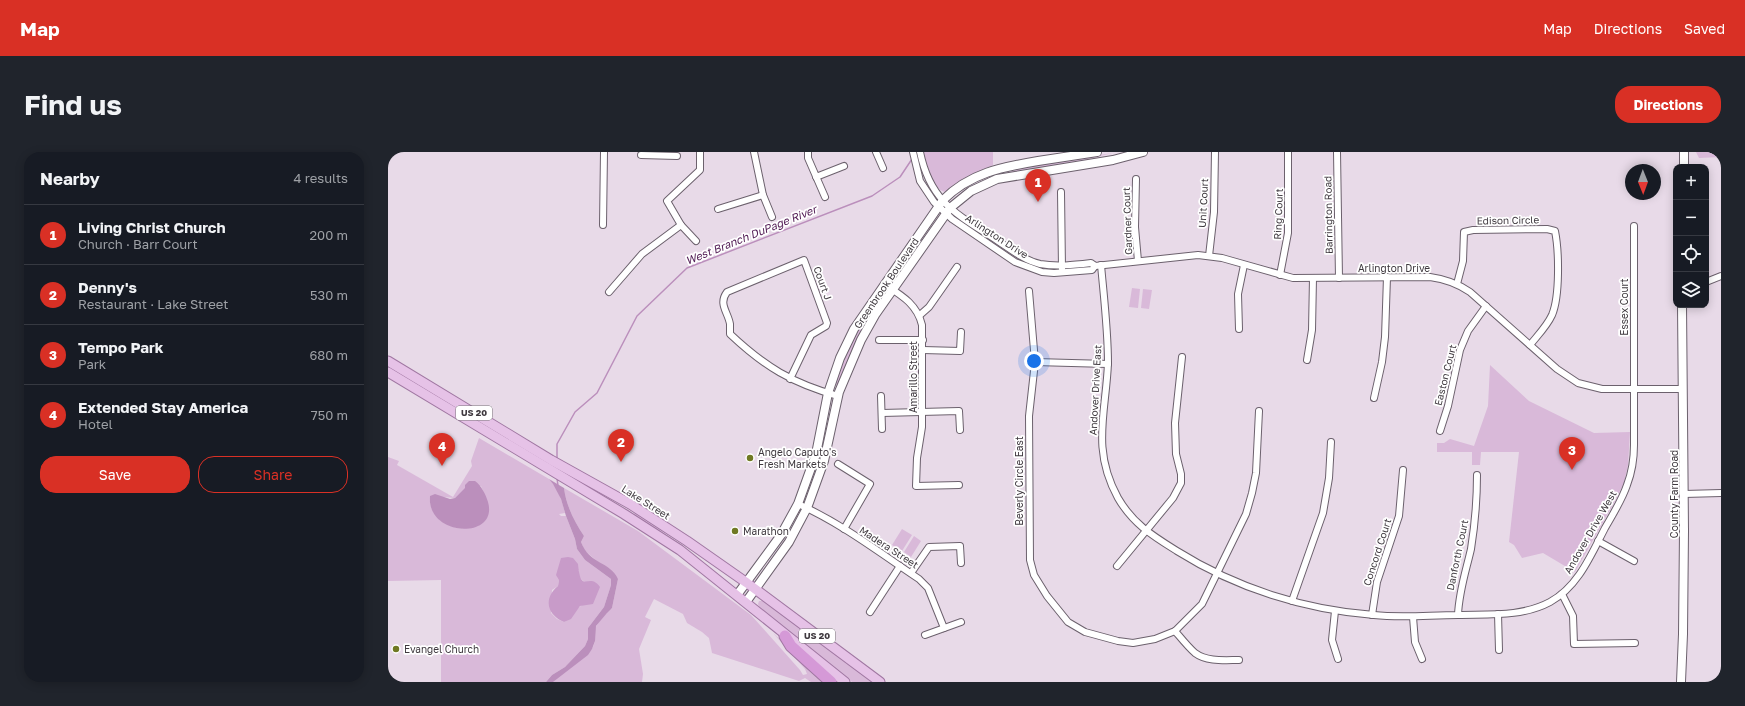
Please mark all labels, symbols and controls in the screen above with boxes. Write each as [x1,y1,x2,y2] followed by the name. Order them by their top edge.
[20,17,60,40] text: Map
[1543,20,1572,37] text: Map
[1594,20,1662,37] text: Directions
[1684,20,1725,37] text: Saved
[1615,86,1721,123] button: Directions
[24,88,122,121] text: Find us
[1625,164,1661,200] north arrow
[1673,164,1709,308] map controls
[1673,164,1709,200] button: +
[40,168,100,189] text: Nearby
[1025,169,1051,202] pin: 1
[294,170,348,186] text: 4 results
[1321,176,1335,254] street label: Barrington Road
[1196,178,1210,228] street label: Unit Court
[1120,187,1134,255] street label: Gardner Court
[1271,188,1285,240] street label: Ring Court
[1673,200,1709,236] button: −
[683,202,820,268] water label: West Branch DuPage River
[963,211,1031,261] street label: Arlington Drive
[1477,213,1539,227] street label: Edison Circle
[78,218,226,236] text: Living Christ Church
[50,227,56,243] text: 1
[310,227,348,243] text: 200 m
[851,235,921,331] street label: Greenbrook Boulevard
[78,236,198,252] text: Church · Barr Court
[1673,236,1709,272] button: locate
[1358,262,1430,274] street label: Arlington Drive
[811,265,835,301] street label: Court J
[1673,272,1709,308] button: layers
[78,278,137,296] text: Denny's
[1618,278,1630,336] street label: Essex Court
[49,287,57,303] text: 2
[310,287,348,303] text: 530 m
[78,296,229,312] text: Restaurant · Lake Street
[78,338,164,356] text: Tempo Park
[907,341,919,413] street label: Amarillo Street
[1432,343,1458,407] street label: Easton Court
[1087,344,1103,436] street label: Andover Drive East
[49,347,57,363] text: 3
[309,347,348,363] text: 680 m
[1024,351,1044,371] your location
[78,356,106,372] text: Park
[78,398,248,416] text: Extended Stay America
[456,406,492,420] road number: US 20
[49,407,57,423] text: 4
[311,407,348,423] text: 750 m
[78,416,113,432] text: Hotel
[608,429,634,462] pin: 2
[429,433,455,466] pin: 4
[1013,436,1025,526] street label: Beverly Circle East
[1559,437,1585,470] pin: 3
[758,446,836,470] place label: Angelo Caputo's Fresh Markets
[1668,450,1680,538] street label: County Farm Road
[745,453,755,463] marker: Angelo Caputo's Fresh Markets
[40,456,190,493] button: Save
[198,456,348,493] button: Share
[620,482,672,522] street label: Lake Street
[1561,488,1619,576] street label: Andover Drive West
[1361,517,1393,587] street label: Concord Court
[1444,519,1470,591] street label: Danforth Court
[857,524,921,570] street label: Madera Street
[743,525,789,537] place label: Marathon
[730,526,740,536] marker: Marathon
[799,629,835,643] road number: US 20
[404,643,479,655] place label: Evangel Church
[391,644,401,654] marker: Evangel Church

